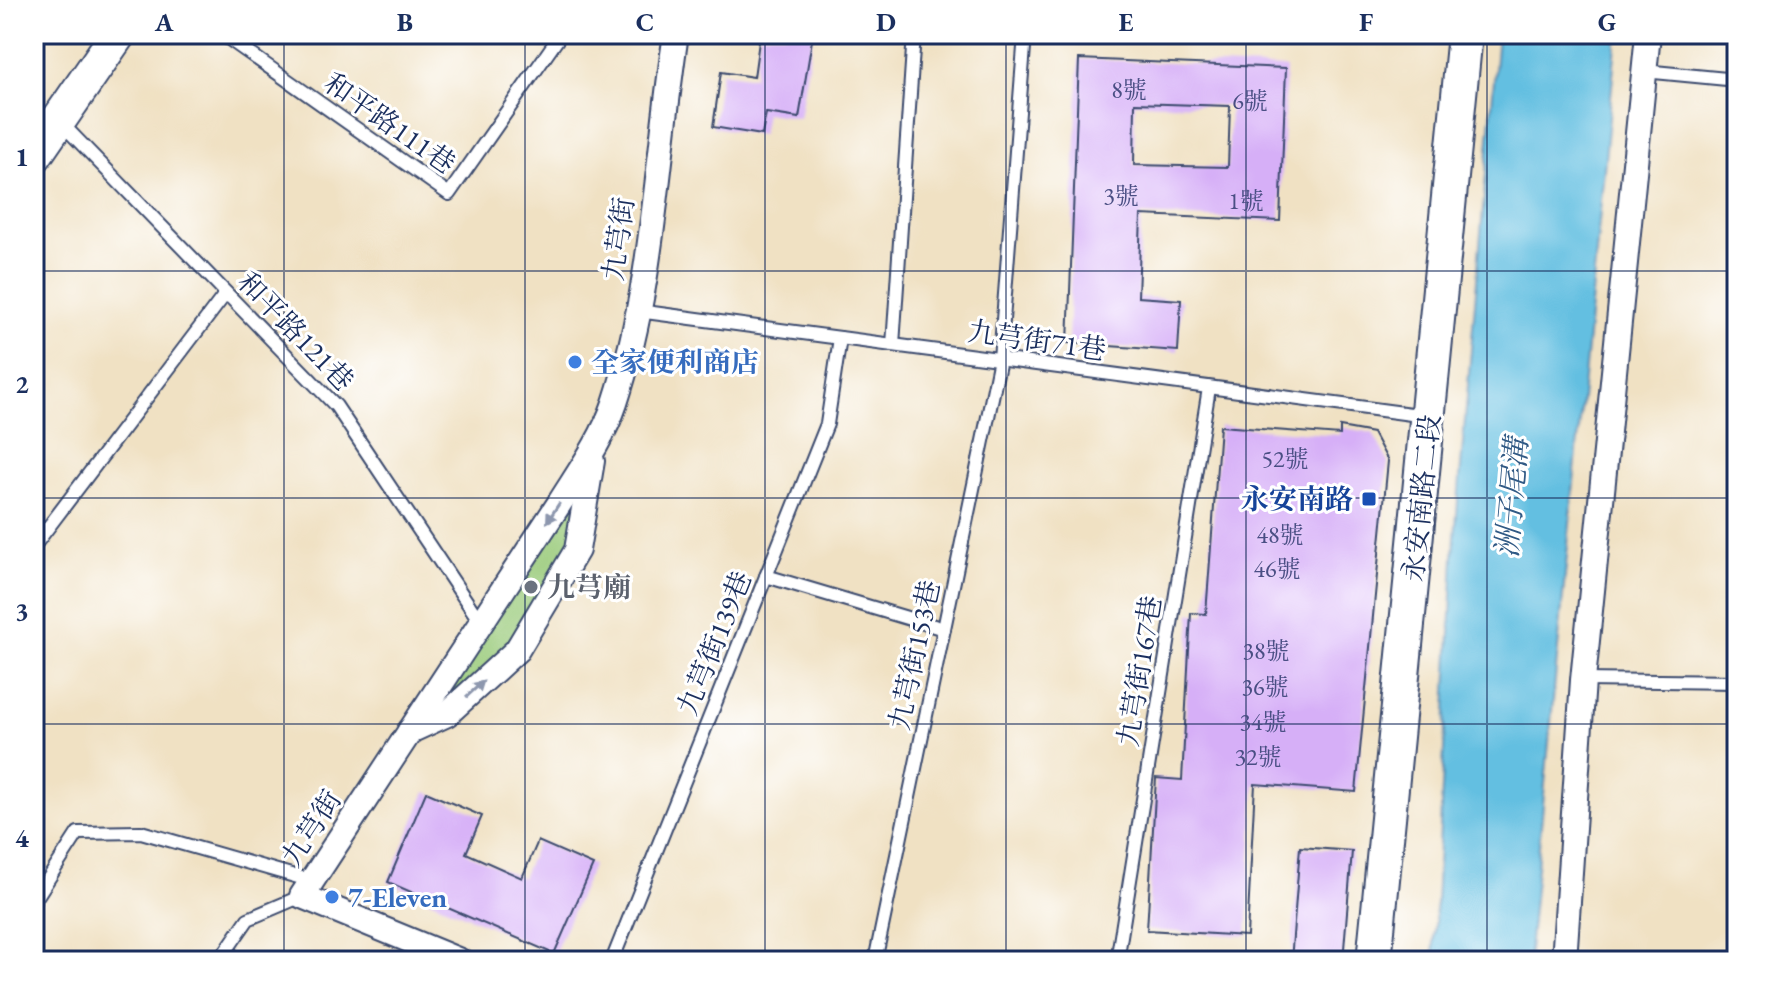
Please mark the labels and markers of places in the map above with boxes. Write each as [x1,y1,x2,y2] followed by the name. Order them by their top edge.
[591,344,759,380] place label: 全家便利商店
[566,353,584,371] marker: 全家便利商店
[1241,481,1353,517] place label: 永安南路
[1360,490,1378,508] marker: 永安南路
[547,569,631,605] place label: 九芎廟
[522,578,540,596] marker: 九芎廟
[348,879,447,915] place label: 7-Eleven
[323,888,341,906] marker: 7-Eleven

